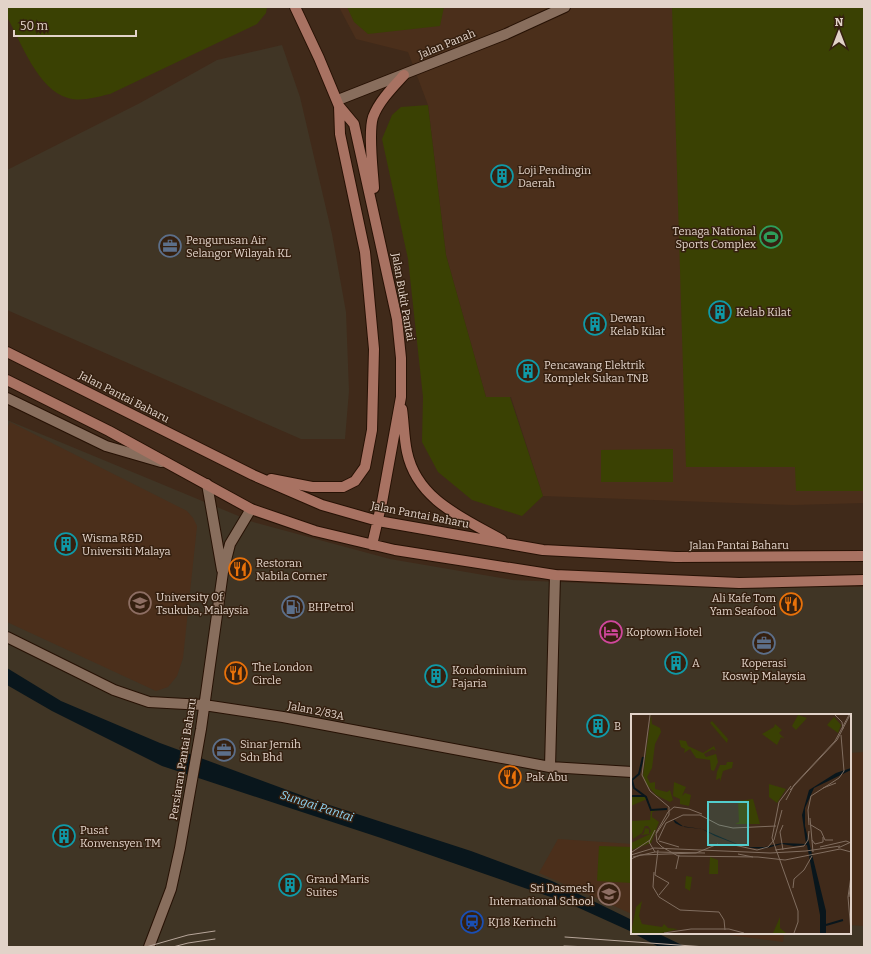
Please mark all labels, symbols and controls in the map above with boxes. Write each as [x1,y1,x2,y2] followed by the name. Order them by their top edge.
[14,12,136,38] scale bar
[819,12,859,52] north arrow
[835,16,844,29] text: N
[20,19,49,33] text: 50 m
[416,27,477,62] street label: Jalan Panah
[489,163,515,189] building icon: Loji Pendingin Daerah
[518,164,591,190] place label: Loji Pendingin Daerah
[758,224,784,250] sports icon: Tenaga National Sports Complex
[673,225,756,251] place label: Tenaga National Sports Complex
[157,233,183,259] office icon: Pengurusan Air Selangor Wilayah KL
[186,234,291,260] place label: Pengurusan Air Selangor Wilayah KL
[389,251,417,343] street label: Jalan Bukit Pantai
[707,299,733,325] building icon: Kelab Kilat
[736,306,791,319] place label: Kelab Kilat
[582,311,608,337] building icon: Dewan Kelab Kilat
[610,312,665,338] place label: Dewan Kelab Kilat
[515,358,541,384] building icon: Pencawang Elektrik Komplek Sukan TNB
[544,359,649,385] place label: Pencawang Elektrik Komplek Sukan TNB
[76,368,171,425] street label: Jalan Pantai Baharu
[369,499,470,531] street label: Jalan Pantai Baharu
[53,531,79,557] building icon: Wisma R&D Universiti Malaya
[82,532,171,558] place label: Wisma R&D Universiti Malaya
[688,539,789,552] street label: Jalan Pantai Baharu
[227,556,253,582] restaurant icon: Restoran Nabila Corner
[256,557,327,583] place label: Restoran Nabila Corner
[127,590,153,616] school or university icon: University Of Tsukuba, Malaysia
[156,591,248,617] place label: University Of Tsukuba, Malaysia
[778,591,804,617] restaurant icon: Ali Kafe Tom Yam Seafood
[710,592,777,618] place label: Ali Kafe Tom Yam Seafood
[280,594,306,620] fuel station icon: BHPetrol
[308,601,354,614] place label: BHPetrol
[598,619,624,645] hotel icon: Koptown Hotel
[626,626,702,639] place label: Koptown Hotel
[751,630,777,656] office icon: Koperasi Koswip Malaysia
[663,650,689,676] building icon: A
[692,657,700,670] place label: A
[722,657,806,683] place label: Koperasi Koswip Malaysia
[223,660,249,686] restaurant icon: The London Circle
[252,661,312,687] place label: The London Circle
[423,663,449,689] building icon: Kondominium Fajaria
[452,664,527,690] place label: Kondominium Fajaria
[167,697,199,821] street label: Persiaran Pantai Baharu
[286,699,345,723] street label: Jalan 2/83A
[585,713,611,739] building icon: B
[631,714,851,934] inset map
[614,720,621,733] place label: B
[211,737,237,763] office icon: Sinar Jernih Sdn Bhd
[240,738,301,764] place label: Sinar Jernih Sdn Bhd
[497,764,523,790] restaurant icon: Pak Abu
[526,771,568,784] place label: Pak Abu
[278,788,356,825] water label: Sungai Pantai
[51,823,77,849] building icon: Pusat Konvensyen TM
[80,824,161,850] place label: Pusat Konvensyen TM
[277,872,303,898] building icon: Grand Maris Suites
[306,873,369,899] place label: Grand Maris Suites
[596,881,622,907] school or university icon: Sri Dasmesh International School
[489,882,594,908] place label: Sri Dasmesh International School
[459,909,485,935] station icon: KJ18 Kerinchi
[488,916,557,929] place label: KJ18 Kerinchi

